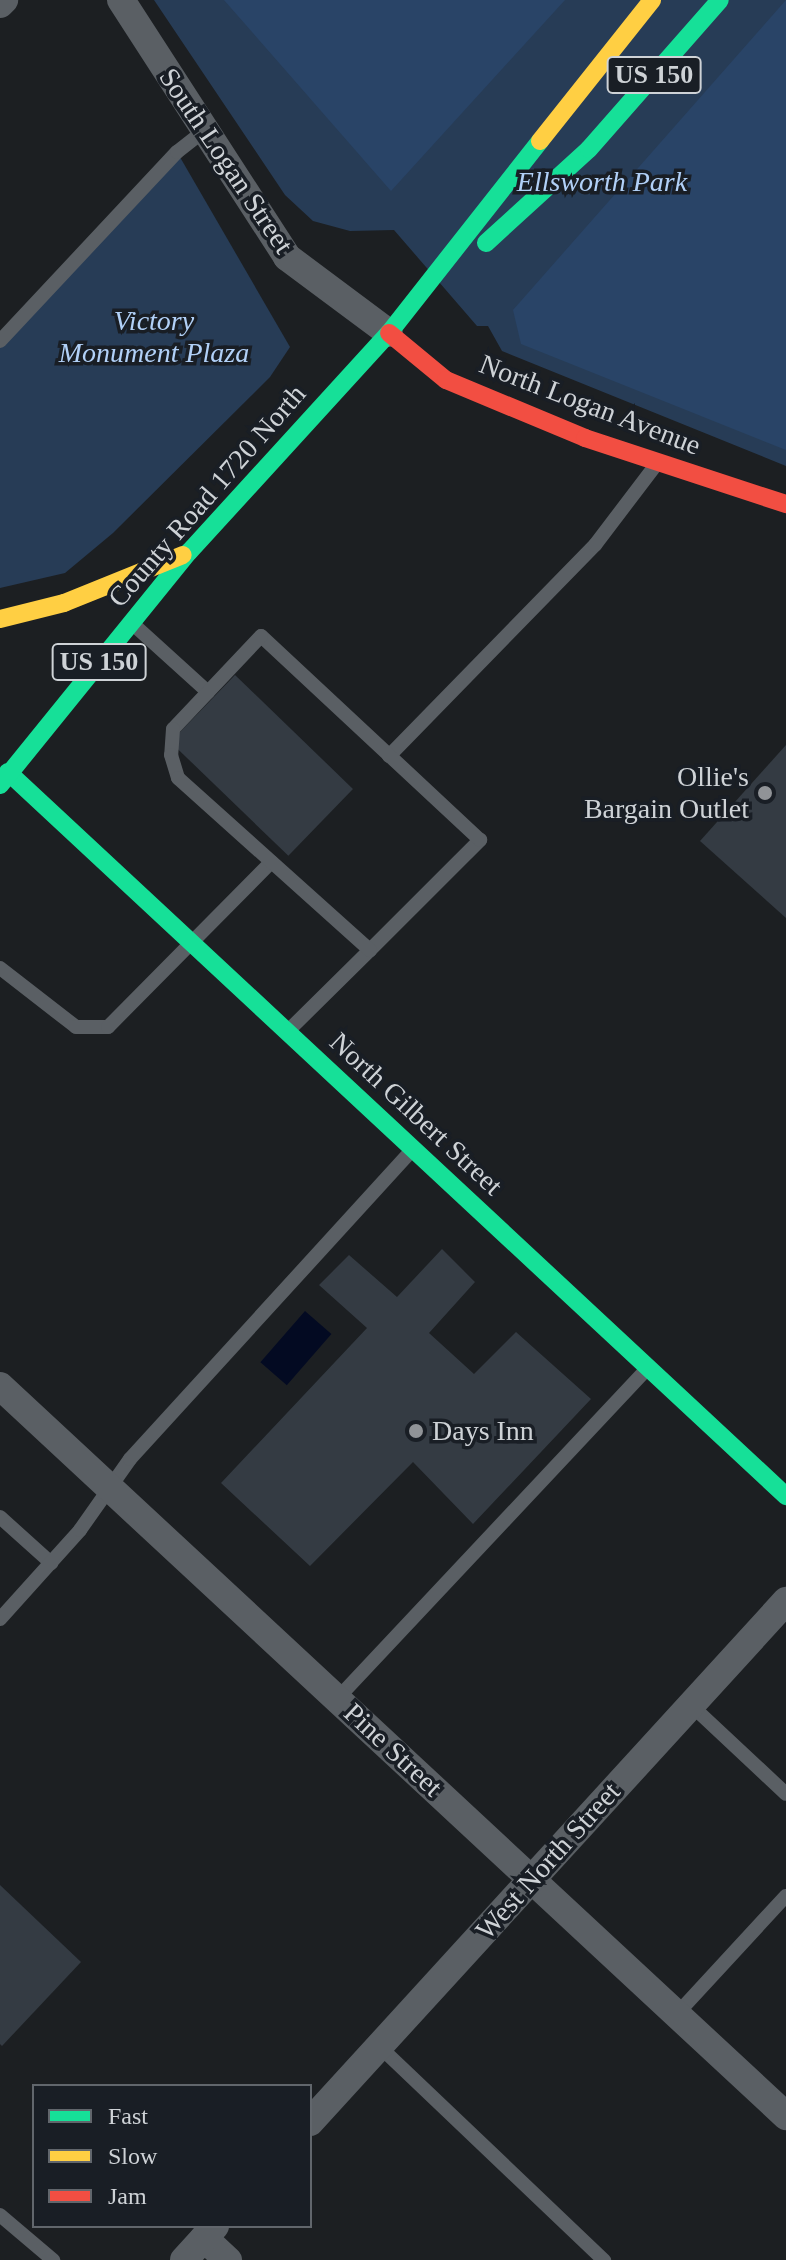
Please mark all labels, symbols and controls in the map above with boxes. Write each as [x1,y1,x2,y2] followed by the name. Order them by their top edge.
[606,53,702,97] road number: US 150
[152,62,300,260] street label: South Logan Street
[517,165,687,199] park label: Ellsworth Park
[59,304,249,370] park label: Victory Monument Plaza
[474,347,706,463] street label: North Logan Avenue
[101,378,313,614] street label: County Road 1720 North
[51,640,147,684] road number: US 150
[584,760,749,826] place label: Ollie's Bargain Outlet
[756,784,774,802] marker: Ollie's Bargain Outlet
[323,1025,509,1203] street label: North Gilbert Street
[432,1414,534,1448] place label: Days Inn
[407,1422,425,1440] marker: Days Inn
[337,1696,449,1804] street label: Pine Street
[469,1775,627,1947] street label: West North Street
[32,2084,312,2228] legend
[108,2103,148,2129] text: Fast
[108,2143,157,2169] text: Slow
[108,2183,147,2209] text: Jam

